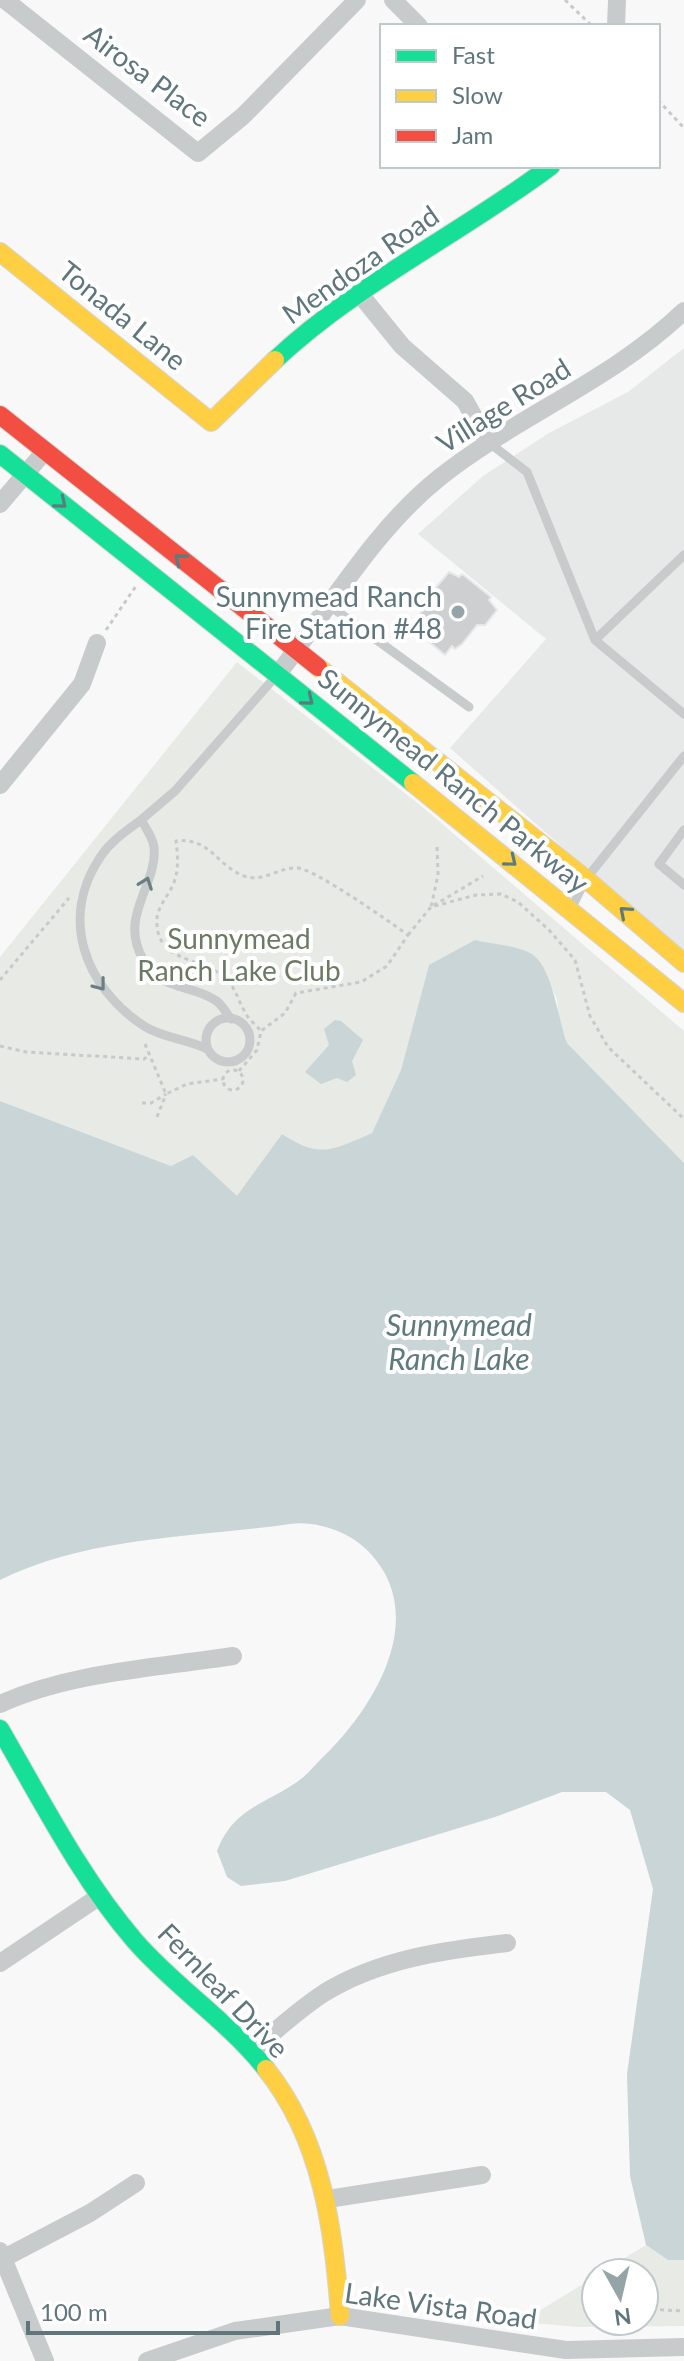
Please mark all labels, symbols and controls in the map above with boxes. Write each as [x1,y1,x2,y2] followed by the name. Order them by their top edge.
[78,16,218,134] street label: Airosa Place
[380,24,660,168] legend
[452,40,495,69] text: Fast
[452,80,503,109] text: Slow
[452,120,493,149] text: Jam
[275,198,445,330] street label: Mendoza Road
[52,253,194,377] street label: Tonada Lane
[430,351,576,459] street label: Village Road
[52,493,67,507] one-way arrow
[175,554,189,569] one-way arrow
[216,579,442,645] place label: Sunnymead Ranch Fire Station #48
[449,603,467,621] marker: Sunnymead Ranch Fire Station #48
[312,660,596,900] street label: Sunnymead Ranch Parkway
[299,690,314,704] one-way arrow
[502,852,517,866] one-way arrow
[136,877,152,891] one-way arrow
[619,907,634,922] one-way arrow
[137,921,341,987] park label: Sunnymead Ranch Lake Club
[90,976,104,991] one-way arrow
[386,1306,532,1376] water label: Sunnymead Ranch Lake
[151,1916,297,2064] street label: Fernleaf Drive
[580,2257,660,2337] north arrow
[343,2275,539,2335] street label: Lake Vista Road
[28,2285,278,2335] scale bar
[40,2297,108,2326] text: 100 m
[613,2303,633,2332] text: N

